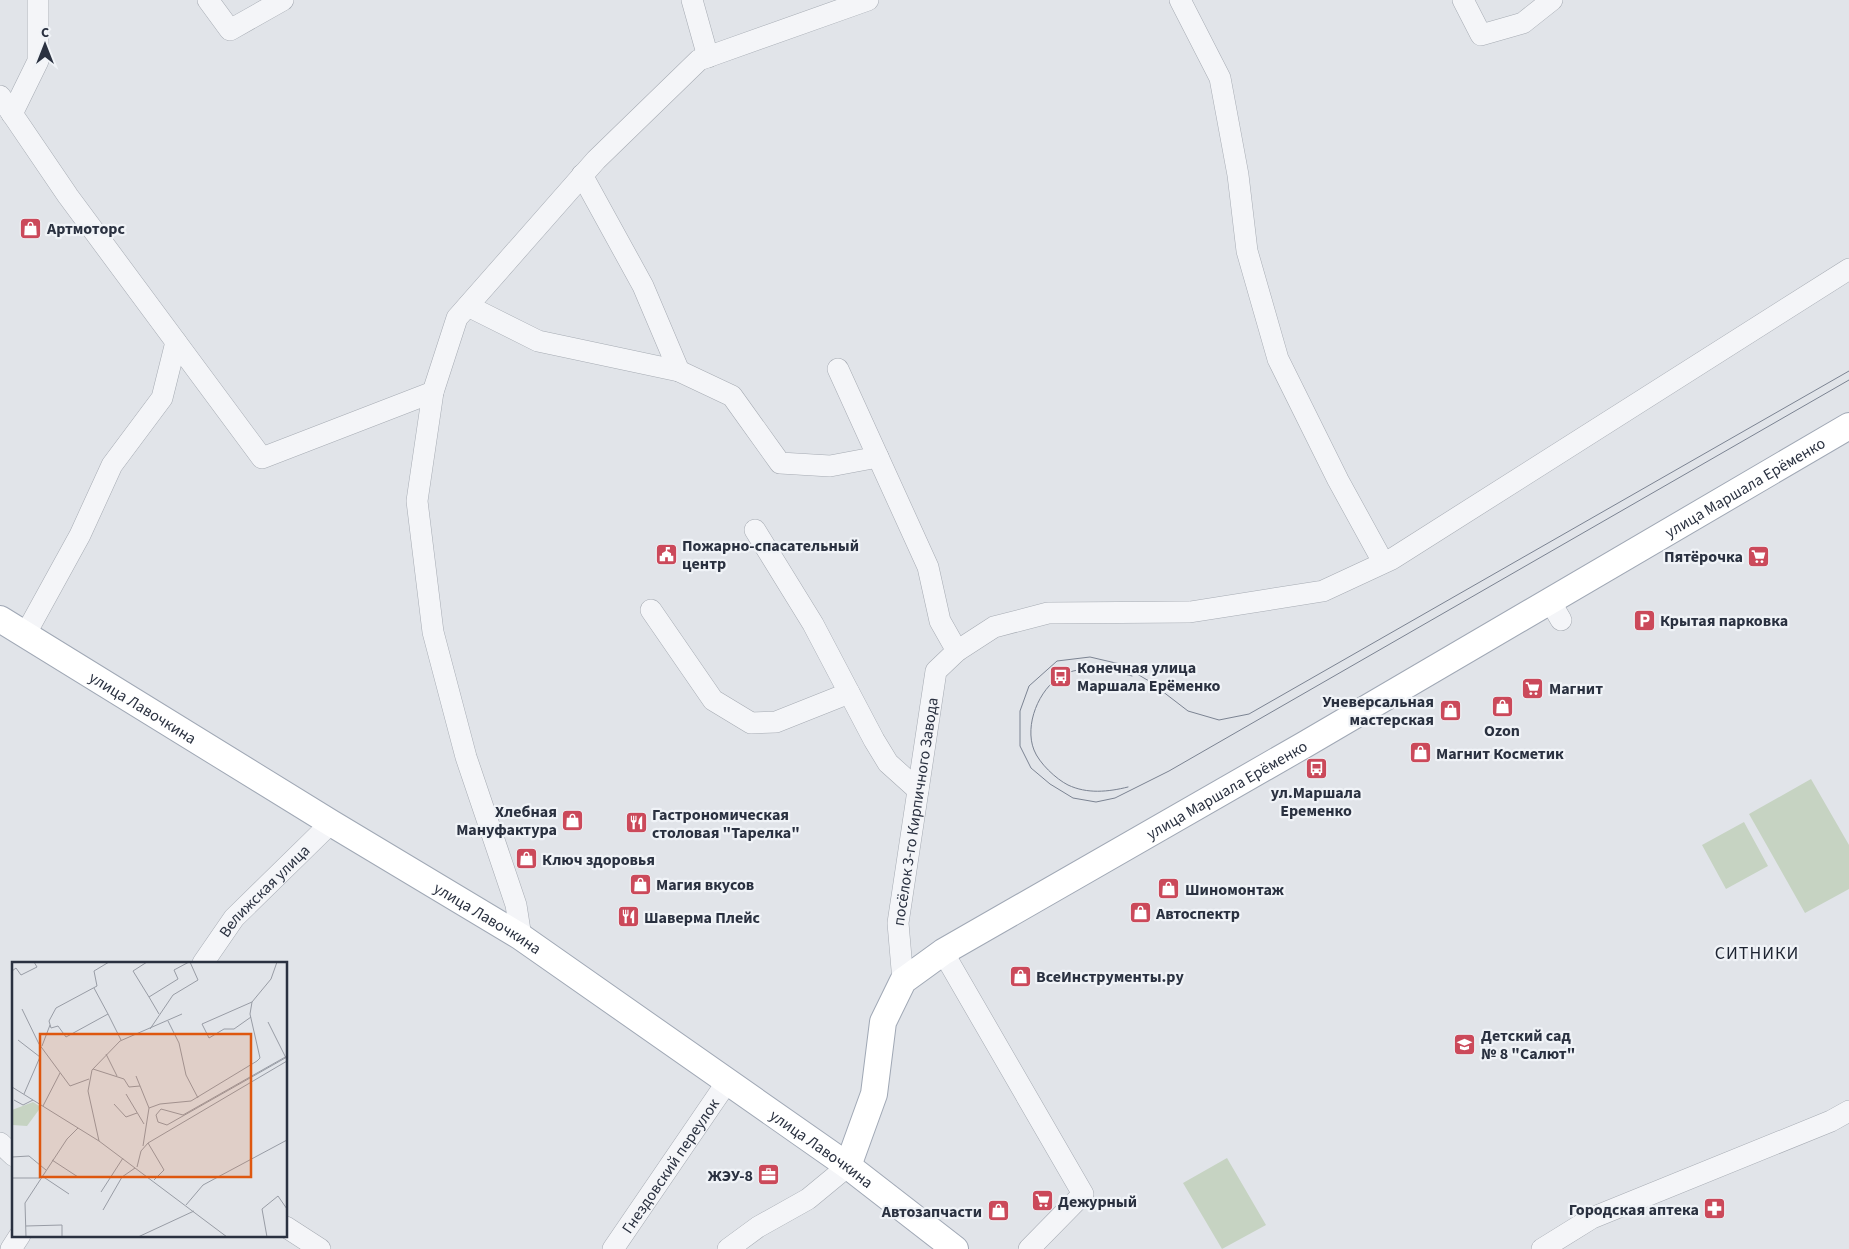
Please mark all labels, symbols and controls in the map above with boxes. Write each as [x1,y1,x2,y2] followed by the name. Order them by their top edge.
[20,20,70,70] north arrow
[41,23,49,43] text: С
[19,216,43,240] shop icon: Артмоторс
[46,218,125,240] place label: Артмоторс
[1661,432,1830,543] street label: улица Маршала Ерёменко
[682,535,859,575] place label: Пожарно-спасательный центр
[654,542,678,566] public building icon: Пожарно-спасательный центр
[1747,544,1771,568] supermarket icon: Пятёрочка
[1664,546,1743,568] place label: Пятёрочка
[1632,608,1656,632] parking icon: Крытая парковка
[1660,610,1788,632] place label: Крытая парковка
[1077,657,1221,697] place label: Конечная улица Маршала Ерёменко
[1049,664,1073,688] bus stop icon: Конечная улица Маршала Ерёменко
[85,667,200,749] street label: улица Лавочкина
[1521,676,1545,700] supermarket icon: Магнит
[1549,678,1603,700] place label: Магнит
[1322,691,1434,731] place label: Уневерсальная мастерская
[1490,694,1514,718] shop icon: Ozon
[888,696,944,927] street label: посёлок 3-го Кирпичного Завода
[1438,698,1462,722] shop icon: Уневерсальная мастерская
[1484,720,1520,742] place label: Ozon
[1142,735,1312,845] street label: улица Маршала Ерёменко
[1408,741,1432,765] shop icon: Магнит Косметик
[1436,743,1564,765] place label: Магнит Косметик
[1304,756,1328,780] bus stop icon: ул.Маршала Еременко
[1271,782,1361,822] place label: ул.Маршала Еременко
[456,801,557,841] place label: Хлебная Мануфактура
[652,804,800,844] place label: Гастрономическая столовая "Тарелка"
[561,808,585,832] shop icon: Хлебная Мануфактура
[624,811,648,835] restaurant icon: Гастрономическая столовая "Тарелка"
[214,840,315,942] street label: Велижская улица
[514,847,538,871] shop icon: Ключ здоровья
[542,849,655,871] place label: Ключ здоровья
[628,872,652,896] shop icon: Магия вкусов
[656,874,754,896] place label: Магия вкусов
[429,877,545,960] street label: улица Лавочкина
[1157,877,1181,901] shop icon: Шиномонтаж
[1185,879,1285,901] place label: Шиномонтаж
[1128,901,1152,925] shop icon: Автоспектр
[1155,903,1240,925] place label: Автоспектр
[616,905,640,929] restaurant icon: Шаверма Плейс
[644,907,761,929] place label: Шаверма Плейс
[1715,941,1799,966] district label: СИТНИКИ
[12,962,288,1236] inset map
[1008,964,1032,988] shop icon: ВсеИнструменты.ру
[1036,966,1184,988] place label: ВсеИнструменты.ру
[1481,1025,1575,1065] place label: Детский сад № 8 "Салют"
[1453,1032,1477,1056] school or university icon: Детский сад № 8 "Салют"
[617,1094,725,1238] street label: Гнездовский переулок
[765,1105,878,1194] street label: улица Лавочкина
[757,1163,781,1187] office icon: ЖЭУ-8
[708,1165,753,1187] place label: ЖЭУ-8
[1030,1189,1054,1213] supermarket icon: Дежурный
[1058,1191,1137,1213] place label: Дежурный
[1703,1197,1727,1221] pharmacy icon: Городская аптека
[986,1199,1010,1223] shop icon: Автозапчасти
[1569,1199,1699,1221] place label: Городская аптека
[881,1201,982,1223] place label: Автозапчасти

